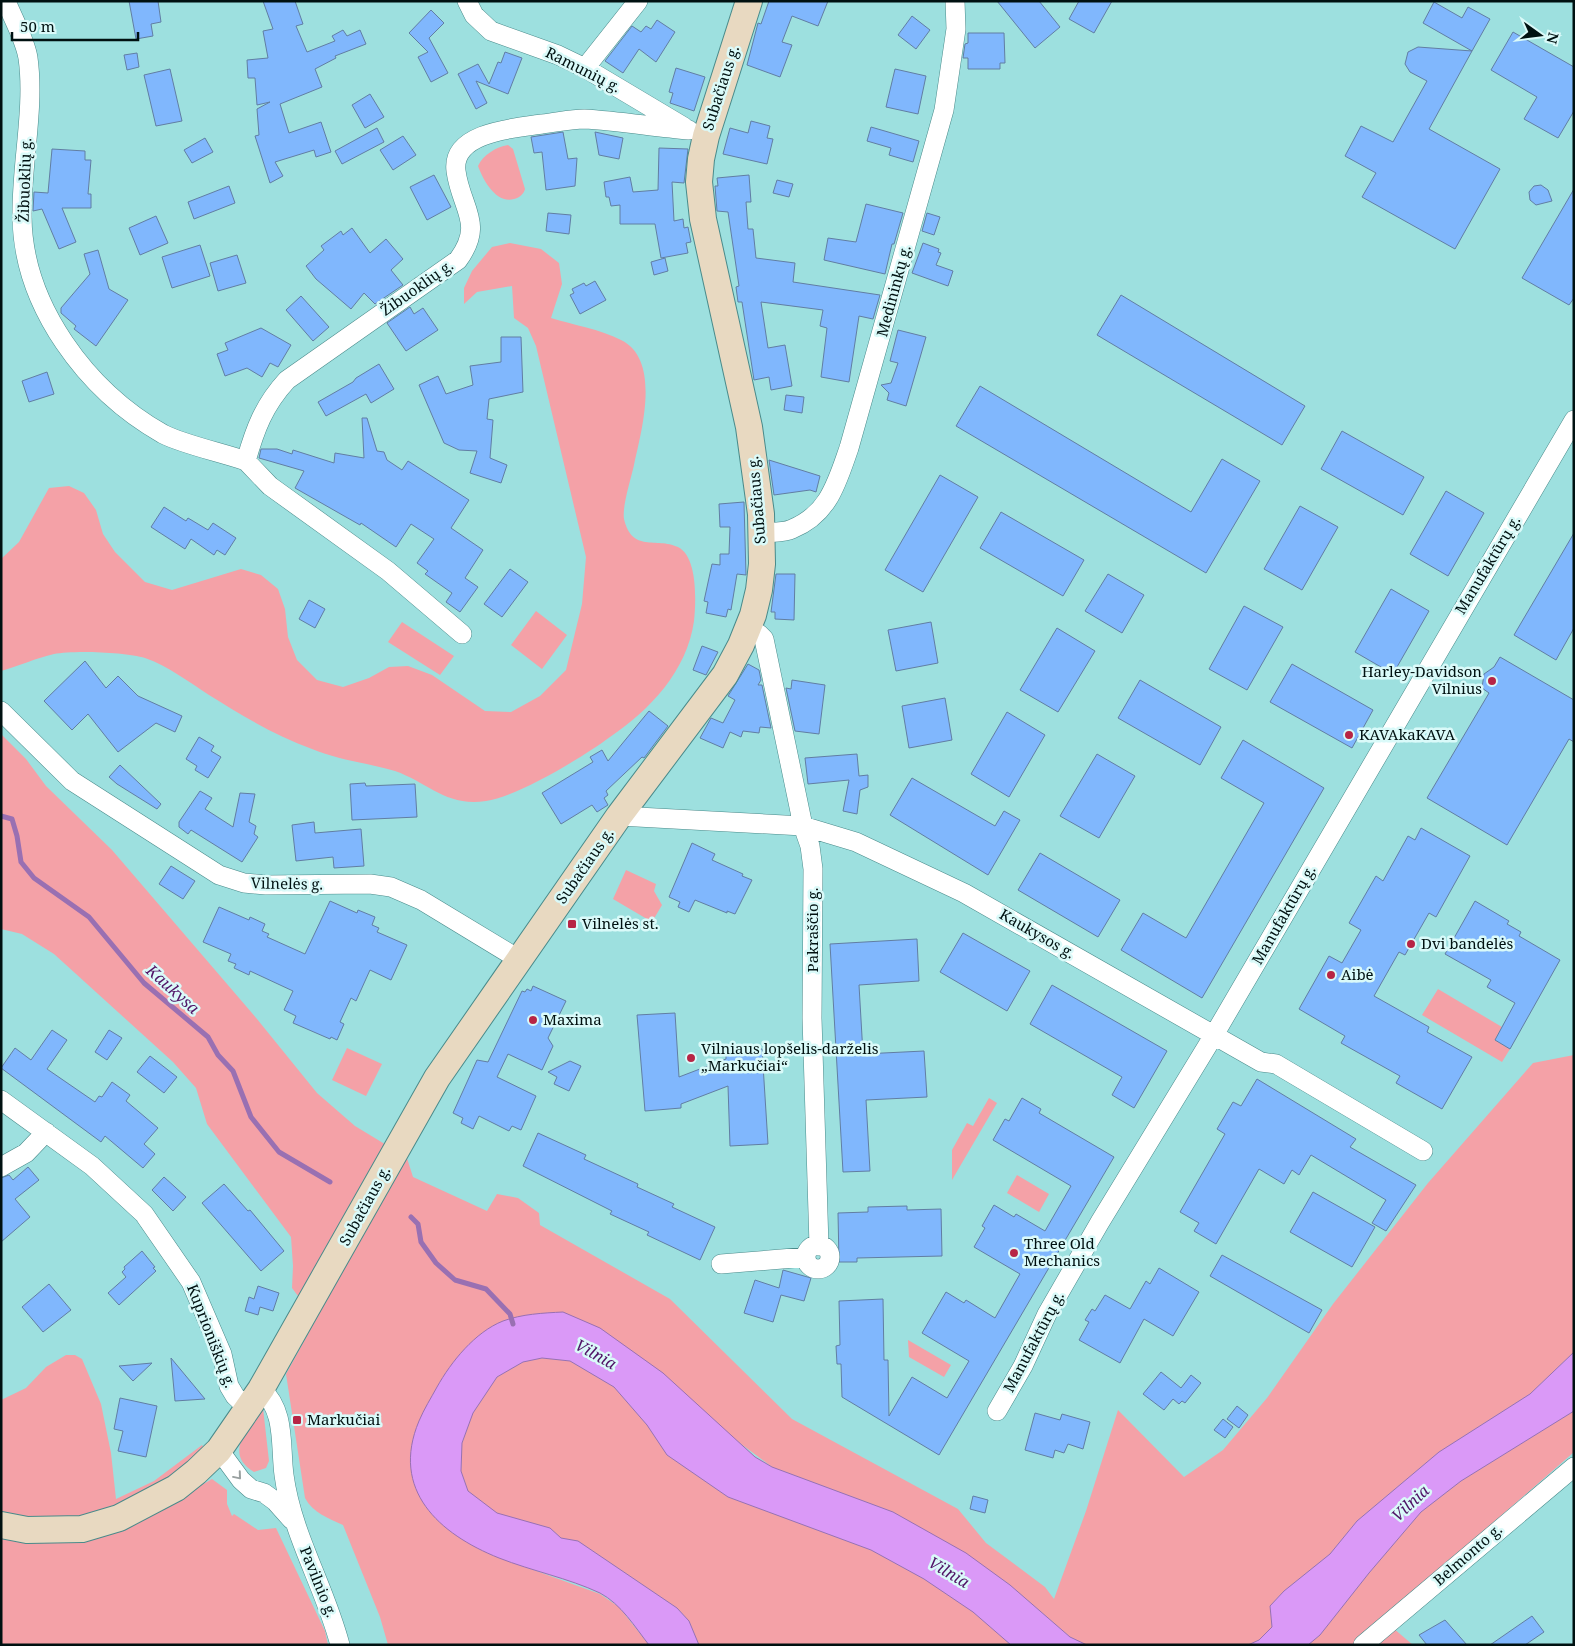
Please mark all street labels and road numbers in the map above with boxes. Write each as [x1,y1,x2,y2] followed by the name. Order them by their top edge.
[543,42,624,97] street label: Ramunių g.
[697,43,743,133] street label: Subačiaus g.
[13,137,35,223] street label: Žibuoklių g.
[871,243,915,339] street label: Medininkų g.
[376,255,457,320] street label: Žibuoklių g.
[742,455,770,545] street label: Subačiaus g.
[1450,512,1524,617] street label: Manufaktūrų g.
[551,824,618,907] street label: Subačiaus g.
[1247,861,1320,968] street label: Manufaktūrų g.
[251,872,323,894] street label: Vilnelės g.
[802,888,822,972] street label: Pakraščio g.
[996,904,1079,963] street label: Kaukysos g.
[334,1162,394,1249] street label: Subačiaus g.
[183,1281,241,1390] street label: Kuprioniškių g.
[998,1288,1068,1395] street label: Manufaktūrų g.
[1429,1519,1506,1590] street label: Belmonto g.
[296,1543,342,1620] street label: Pavilnio g.

